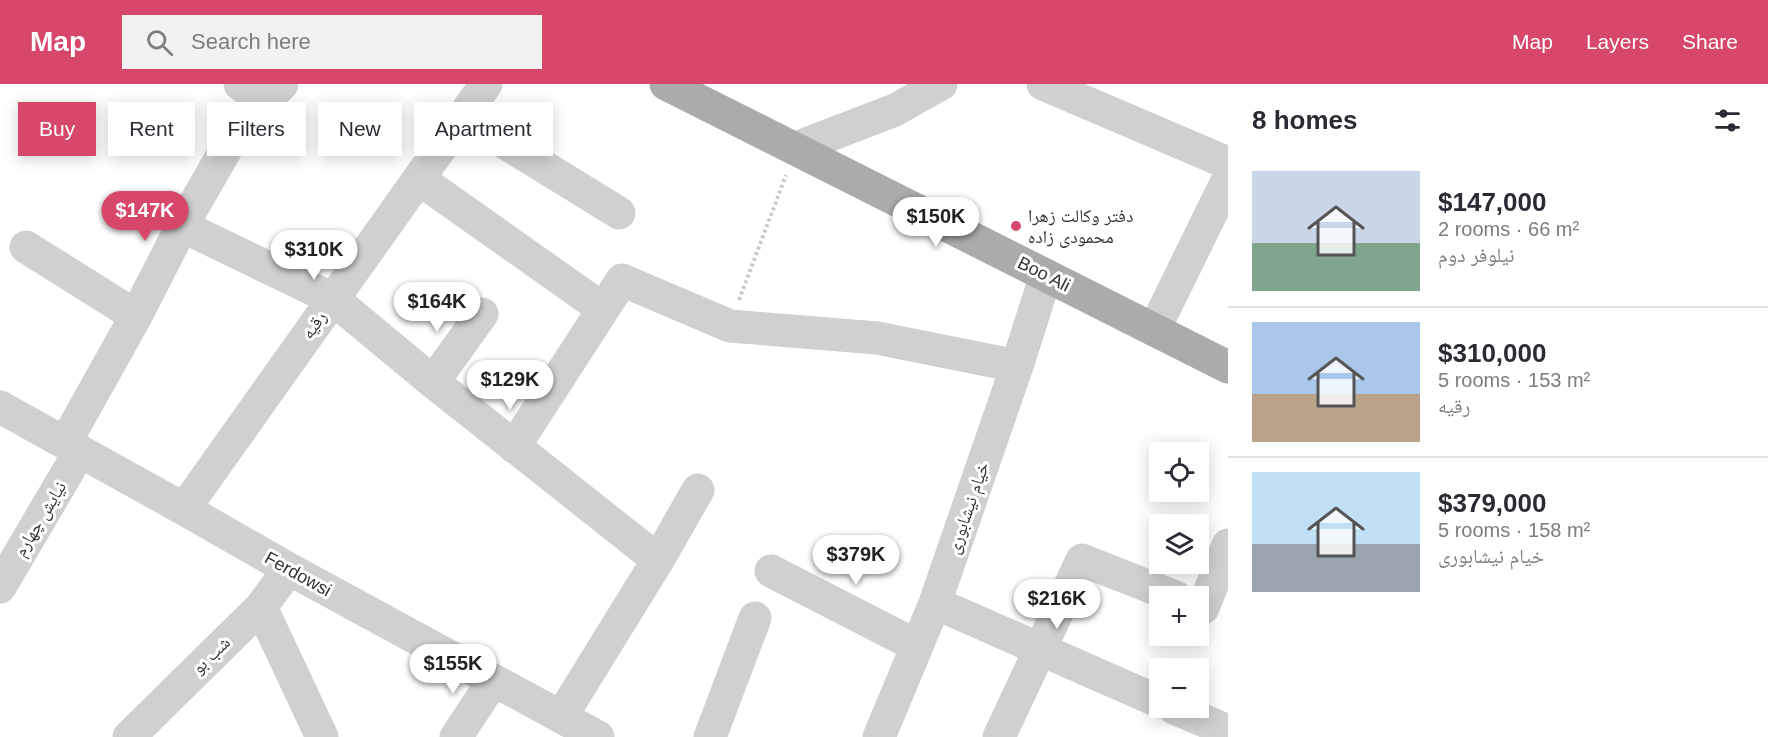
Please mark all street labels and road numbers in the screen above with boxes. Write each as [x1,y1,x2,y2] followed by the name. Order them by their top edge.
[1014,252,1074,296] street label: Boo Ali
[297,307,331,343] street label: رقیه
[943,460,995,557] street label: خیام نیشابوری
[10,478,72,561] street label: نیایش چهارم
[261,548,335,600] street label: Ferdowsi
[188,632,234,678] street label: شب بو

